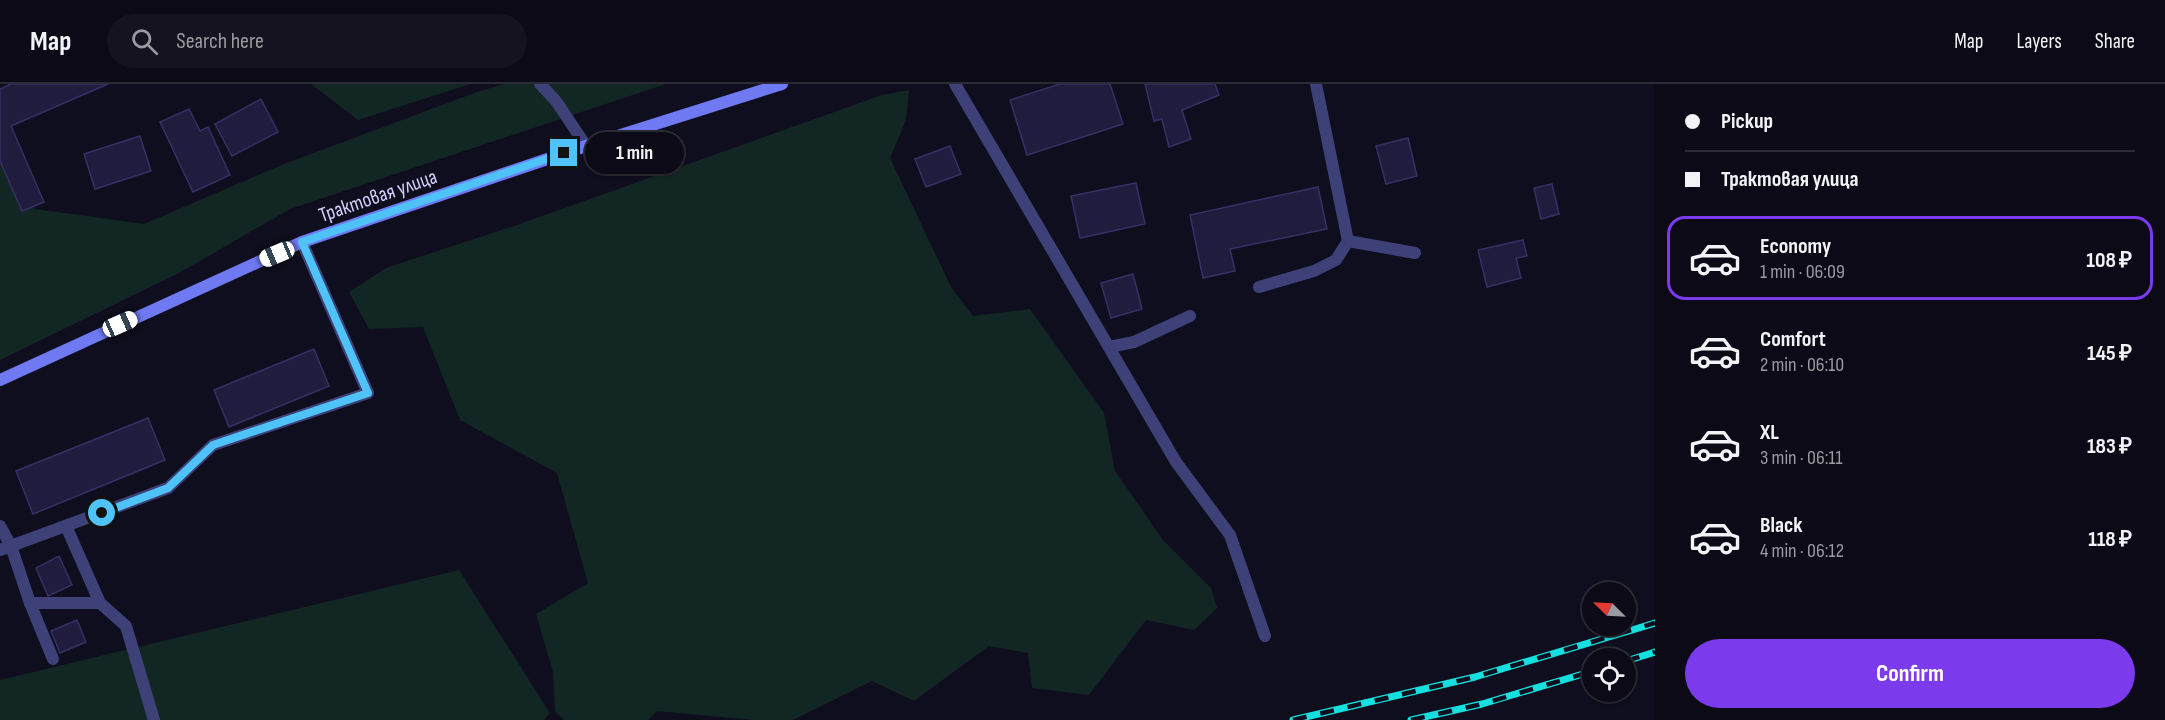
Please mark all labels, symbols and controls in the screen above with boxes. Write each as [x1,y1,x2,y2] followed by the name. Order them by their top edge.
[107,14,527,68] search box
[30,25,71,58] text: Map
[128,25,161,58] icon: search
[176,28,264,55] text: Search here
[1954,29,1983,54] text: Map
[2016,29,2062,54] text: Layers
[2095,29,2135,54] text: Share
[1721,108,1773,135] text: Pickup
[585,132,684,174] callout: 1 min
[550,139,577,166] route end
[616,141,653,165] text: 1 min
[316,164,440,228] street label: Трактовая улица
[1721,166,1859,193] text: Трактовая улица
[1688,231,1742,285] icon: car
[1760,233,1831,260] text: Economy
[257,239,297,269] car
[2086,247,2132,274] text: 108 ₽
[1760,260,1845,284] text: 1 min · 06:09
[100,308,140,340] car
[1688,324,1742,378] icon: car
[1760,326,1826,353] text: Comfort
[2087,340,2132,367] text: 145 ₽
[1760,353,1844,377] text: 2 min · 06:10
[1688,417,1742,471] icon: car
[1760,419,1779,446] text: XL
[2087,433,2132,460] text: 183 ₽
[1760,446,1842,470] text: 3 min · 06:11
[88,499,115,526] route start
[1688,510,1742,564] icon: car
[1760,512,1802,539] text: Black
[2088,526,2132,553] text: 118 ₽
[1760,539,1844,563] text: 4 min · 06:12
[1582,582,1636,636] north arrow
[1582,582,1636,702] map controls
[1685,639,2135,708] button: Confirm
[1582,648,1636,702] button: locate

